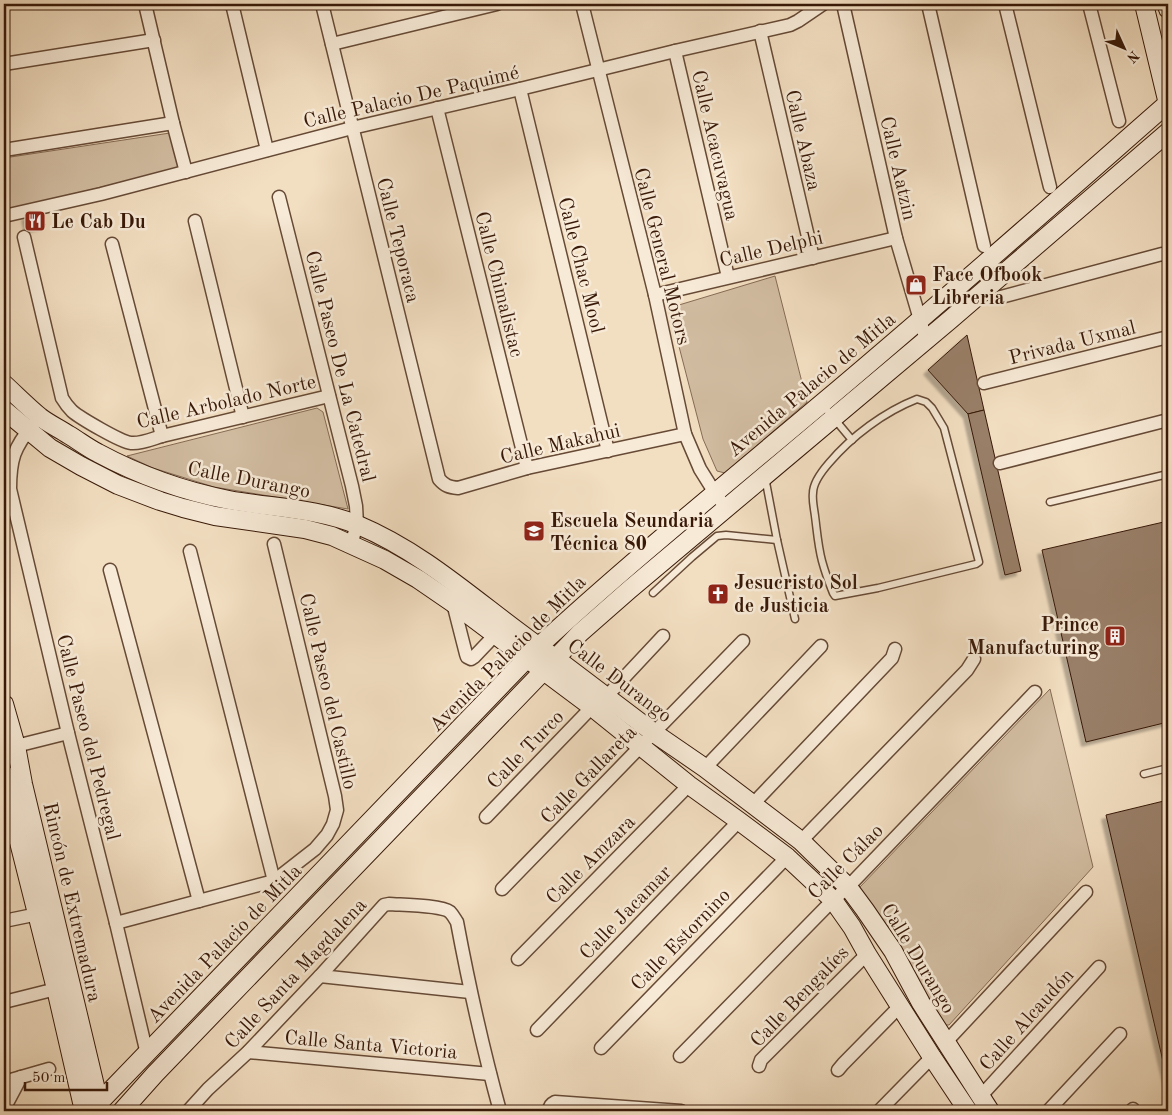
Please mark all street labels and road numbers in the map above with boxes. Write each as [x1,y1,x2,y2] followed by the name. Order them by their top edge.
[302,63,521,133] street label: Calle Palacio De Paquimé
[687,68,741,223] street label: Calle Acacuvagua
[781,88,823,193] street label: Calle Abaza
[875,115,919,223] street label: Calle Aatzin
[629,166,693,347] street label: Calle General Motors
[372,176,422,305] street label: Calle Teporaca
[553,195,607,336] street label: Calle Chac Mool
[470,210,526,360] street label: Calle Chimalistac
[718,228,825,272] street label: Calle Delphi
[301,249,377,484] street label: Calle Paseo De La Catedral
[725,310,900,461] street label: Avenida Palacio de Mitla
[1007,318,1138,369] street label: Privada Uxmal
[135,373,318,433] street label: Calle Arbolado Norte
[498,421,623,469] street label: Calle Makahui
[185,459,312,503] street label: Calle Durango
[426,572,591,736] street label: Avenida Palacio de Mitla
[295,591,359,791] street label: Calle Paseo del Castillo
[52,633,122,842] street label: Calle Paseo del Pedregal
[563,636,675,727] street label: Calle Durango
[484,707,569,794] street label: Calle Turco
[538,722,641,828] street label: Calle Gallareta
[38,801,104,1004] street label: Rincón de Extremadura
[543,812,640,909] street label: Calle Amzara
[805,821,888,904] street label: Calle Cálao
[145,861,306,1028] street label: Avenida Palacio de Mitla
[577,863,676,964] street label: Calle Jacamar
[628,885,735,995] street label: Calle Estornino
[222,895,371,1053] street label: Calle Santa Magdalena
[877,900,958,1018] street label: Calle Durango
[747,943,853,1052] street label: Calle Bengalíes
[977,965,1079,1075] street label: Calle Alcaudón
[284,1028,458,1064] street label: Calle Santa Victoria

